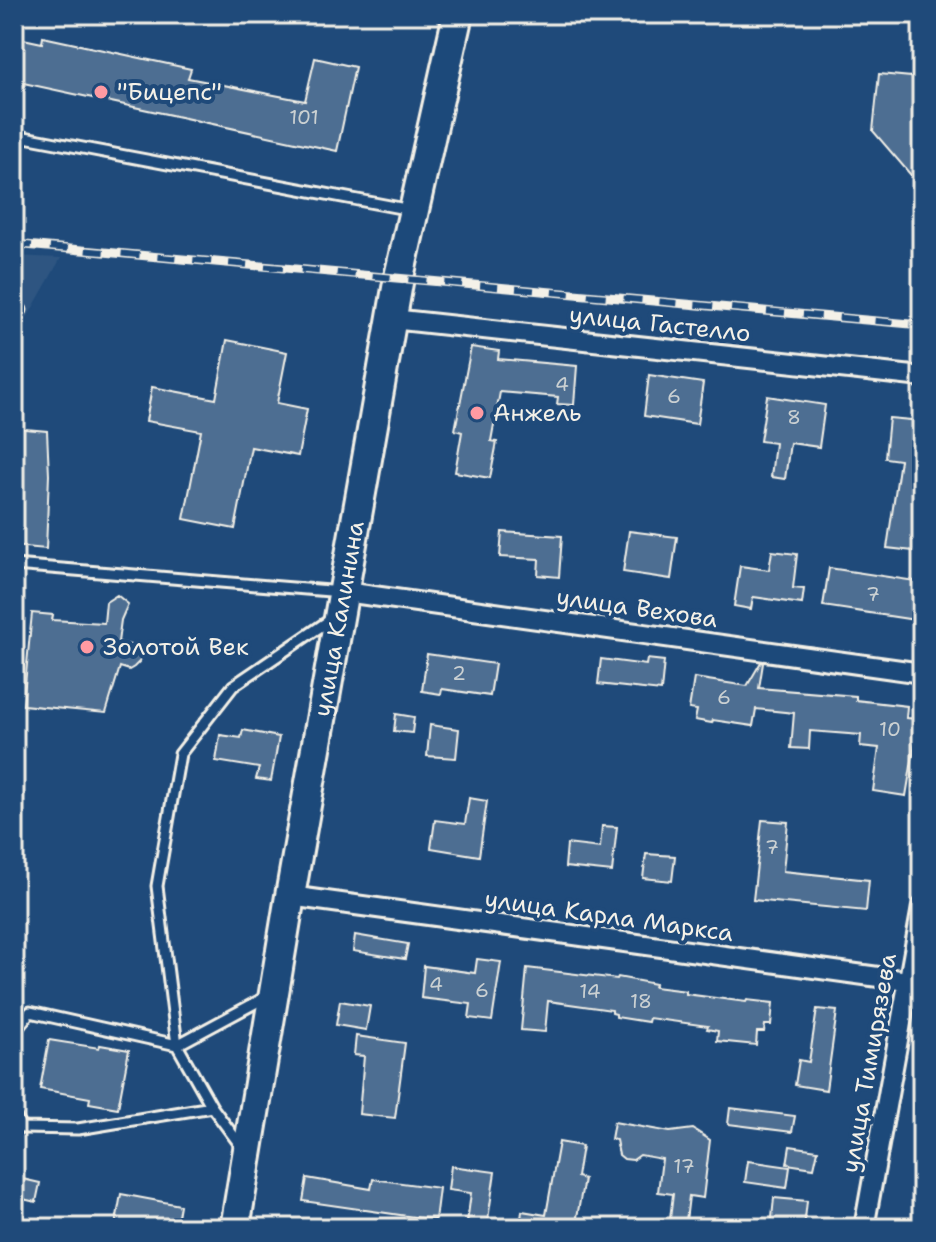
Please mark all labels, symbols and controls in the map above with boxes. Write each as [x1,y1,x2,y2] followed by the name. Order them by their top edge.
[117,76,222,108] place label: "Бицепс"
[92,83,110,101] marker: "Бицепс"
[289,104,319,130] house number: 101
[568,299,752,349] street label: улица Гастелло
[555,371,569,397] house number: 4
[667,383,681,409] house number: 6
[493,397,581,429] place label: Анжель
[468,404,486,422] marker: Анжель
[787,404,801,430] house number: 8
[306,518,372,719] street label: улица Калинина
[554,581,720,635] street label: улица Вехова
[866,581,880,607] house number: 7
[103,631,249,663] place label: Золотой Век
[78,638,96,656] marker: Золотой Век
[452,660,466,686] house number: 2
[717,684,731,710] house number: 6
[879,716,901,742] house number: 10
[765,834,779,860] house number: 7
[483,883,736,949] street label: улица Карла Маркса
[834,951,904,1175] street label: улица Тимирязева
[429,971,443,997] house number: 4
[475,977,489,1003] house number: 6
[579,978,601,1004] house number: 14
[630,988,652,1014] house number: 18
[673,1153,695,1179] house number: 17

